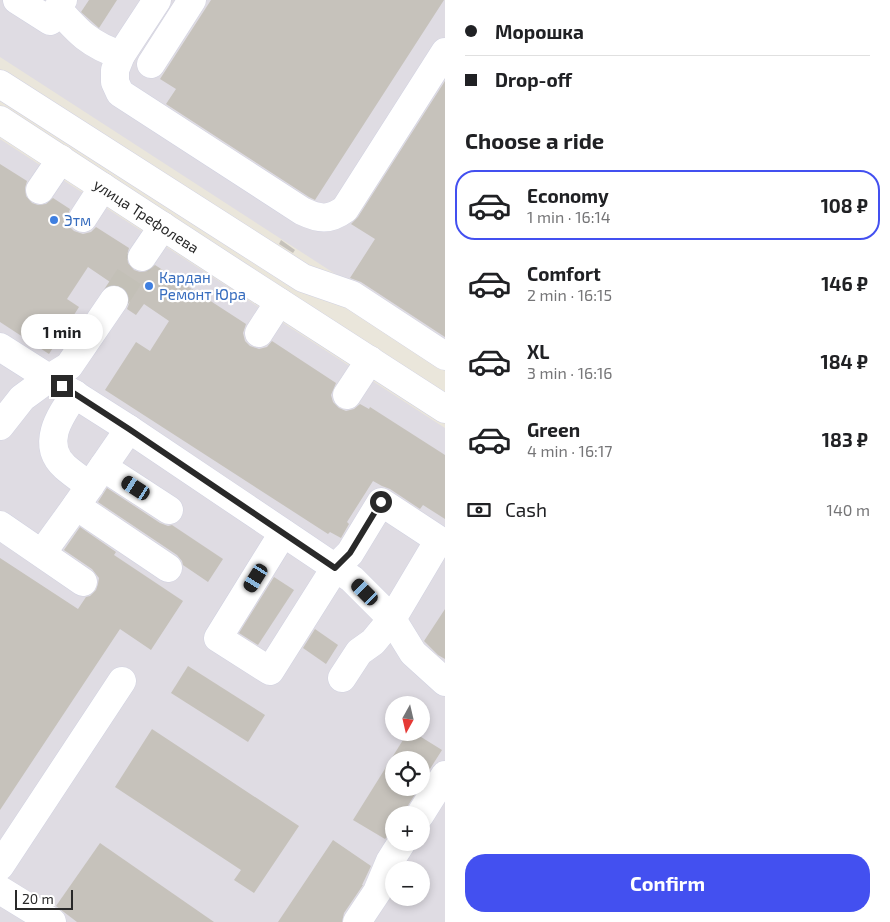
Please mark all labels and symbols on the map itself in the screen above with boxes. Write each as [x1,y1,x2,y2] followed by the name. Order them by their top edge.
[90,175,203,257] street label: улица Трефолева
[64,211,91,229] place label: Этм
[48,214,60,226] marker: Этм
[159,268,246,303] place label: Кардан Ремонт Юра
[143,280,155,292] marker: Кардан Ремонт Юра
[21,314,103,348] callout: 1 min
[51,375,73,397] route end
[119,474,152,502] car
[370,491,392,513] route start
[241,561,270,595] car
[349,576,380,608] car
[385,696,430,741] north arrow
[15,887,72,910] scale bar

